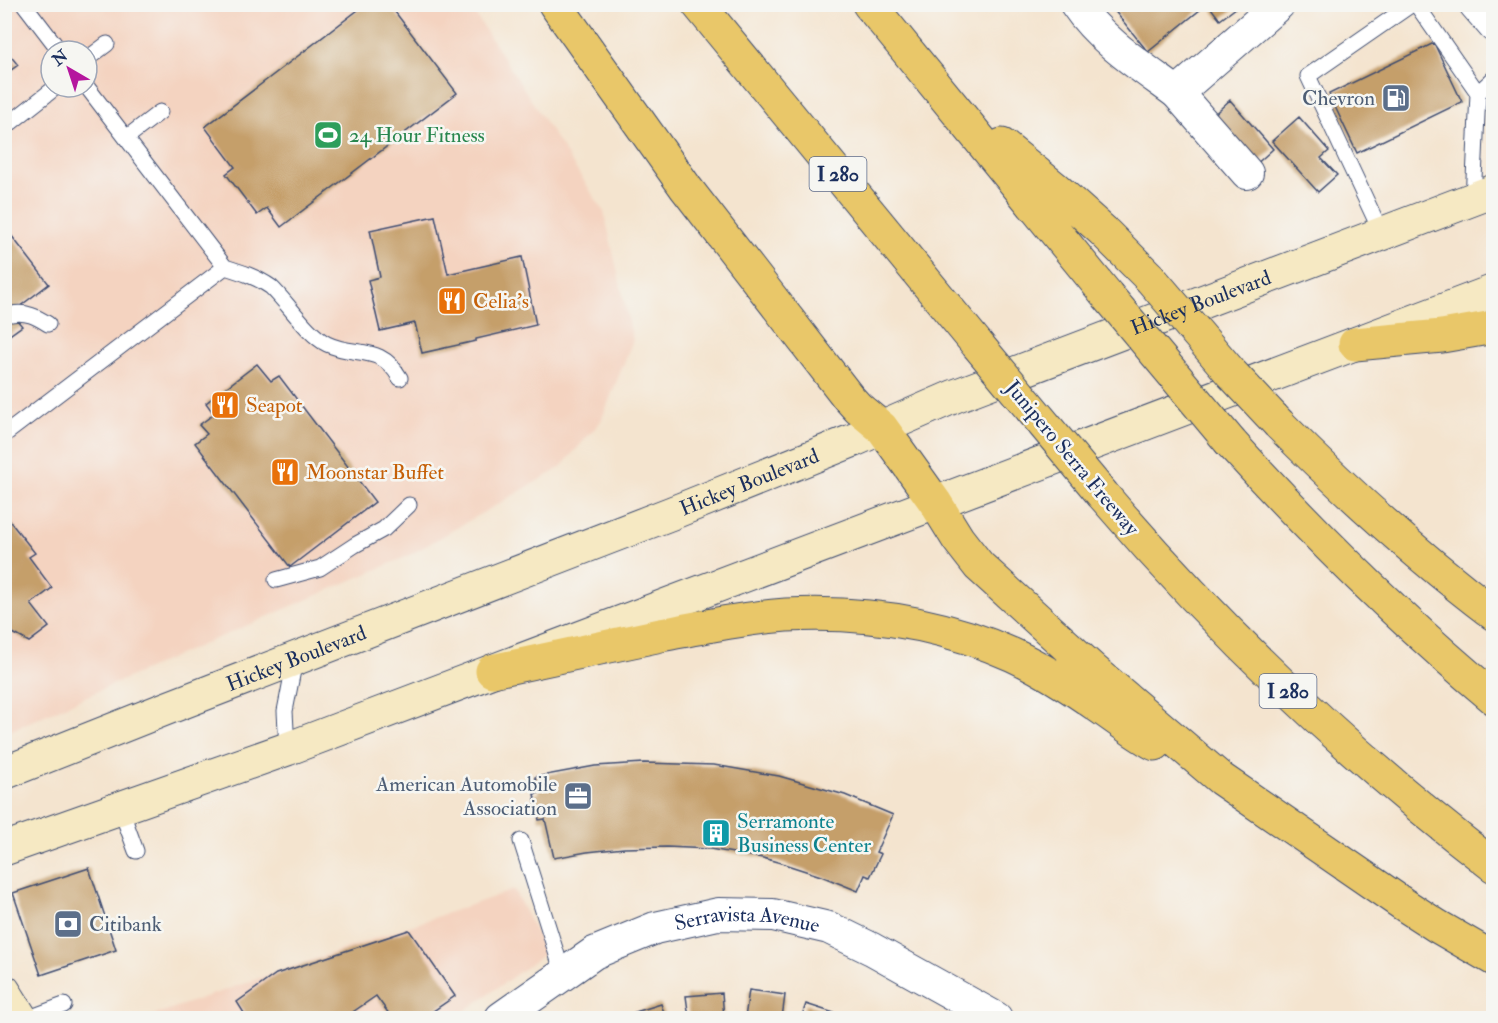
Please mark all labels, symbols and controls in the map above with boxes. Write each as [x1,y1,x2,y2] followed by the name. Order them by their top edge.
[39,39,99,99] north arrow
[48,45,73,71] text: N
[1380,82,1412,114] fuel station icon: Chevron
[1302,85,1375,112] place label: Chevron
[312,119,344,151] sports icon: 24 Hour Fitness
[349,122,485,149] place label: 24 Hour Fitness
[810,157,866,191] road number: I 280
[1127,263,1275,341] street label: Hickey Boulevard
[436,285,468,317] restaurant icon: Celia's
[473,288,529,315] place label: Celia's
[998,374,1145,542] street label: Junipero Serra Freeway
[209,389,241,421] restaurant icon: Seapot
[246,392,303,419] place label: Seapot
[676,442,823,522] street label: Hickey Boulevard
[269,456,301,488] restaurant icon: Moonstar Buffet
[306,459,444,486] place label: Moonstar Buffet
[222,619,371,698] street label: Hickey Boulevard
[1260,674,1316,708] road number: I 280
[375,771,557,822] place label: American Automobile Association
[562,780,594,812] office icon: American Automobile Association
[737,808,871,859] place label: Serramonte Business Center
[700,817,732,849] building icon: Serramonte Business Center
[672,900,823,939] street label: Serravista Avenue
[52,908,84,940] bank icon: Citibank
[89,911,162,938] place label: Citibank

